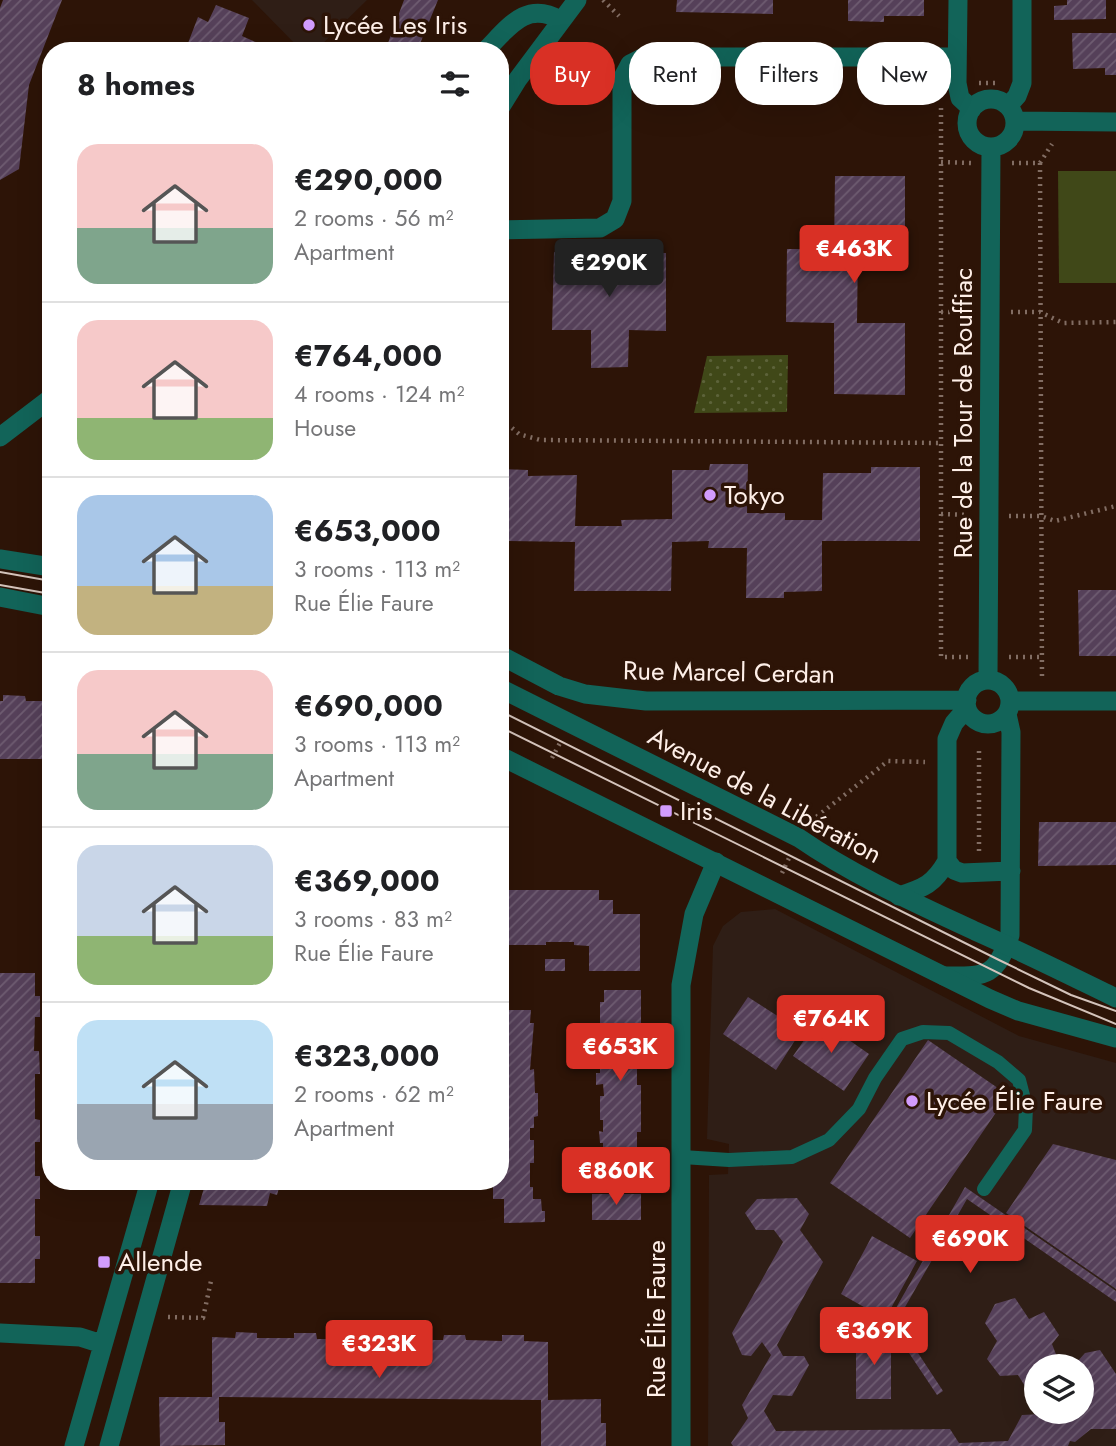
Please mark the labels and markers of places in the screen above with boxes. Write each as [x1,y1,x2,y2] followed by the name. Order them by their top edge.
[323,6,467,44] place label: Lycée Les Iris
[301,17,317,33] marker: Lycée Les Iris
[805,226,903,285] pin: €463K
[560,240,658,299] pin: €290K
[724,476,785,514] place label: Tokyo
[702,487,718,503] marker: Tokyo
[680,792,713,830] place label: Iris
[658,803,674,819] marker: Iris
[782,996,880,1055] pin: €764K
[571,1024,669,1083] pin: €653K
[926,1082,1103,1120] place label: Lycée Élie Faure
[904,1093,920,1109] marker: Lycée Élie Faure
[567,1148,665,1207] pin: €860K
[921,1216,1019,1275] pin: €690K
[118,1243,202,1281] place label: Allende
[96,1254,112,1270] marker: Allende
[825,1308,923,1367] pin: €369K
[330,1320,428,1380] pin: €323K

